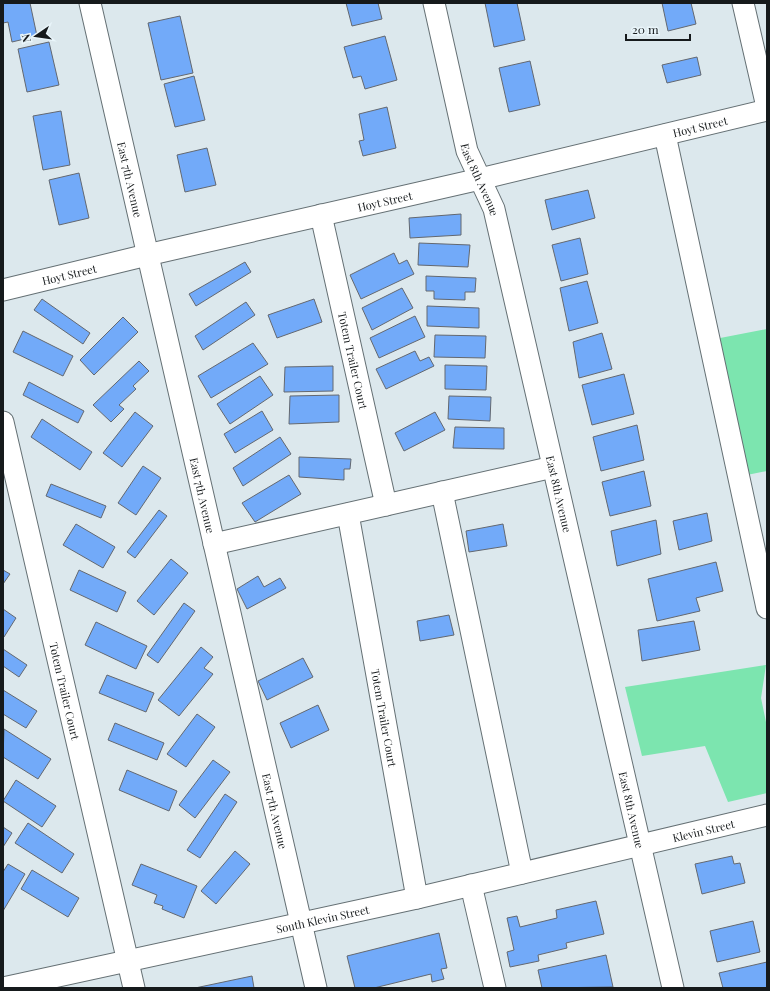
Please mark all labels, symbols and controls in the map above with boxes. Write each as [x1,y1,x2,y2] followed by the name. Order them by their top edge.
[16,16,56,56] north arrow
[626,16,690,42] scale bar
[632,21,659,37] text: 20 m
[18,33,34,44] text: N
[671,112,729,140] street label: Hoyt Street
[115,140,147,219] street label: East 7th Avenue
[458,142,503,218] street label: East 8th Avenue
[356,187,414,214] street label: Hoyt Street
[40,260,98,288] street label: Hoyt Street
[335,310,372,411] street label: Totem Trailer Court
[543,454,576,534] street label: East 8th Avenue
[187,456,219,535] street label: East 7th Avenue
[47,641,84,741] street label: Totem Trailer Court
[368,667,401,768] street label: Totem Trailer Court
[616,770,648,850] street label: East 8th Avenue
[259,772,291,851] street label: East 7th Avenue
[671,815,736,845] street label: Klevin Street
[275,901,371,936] street label: South Klevin Street

